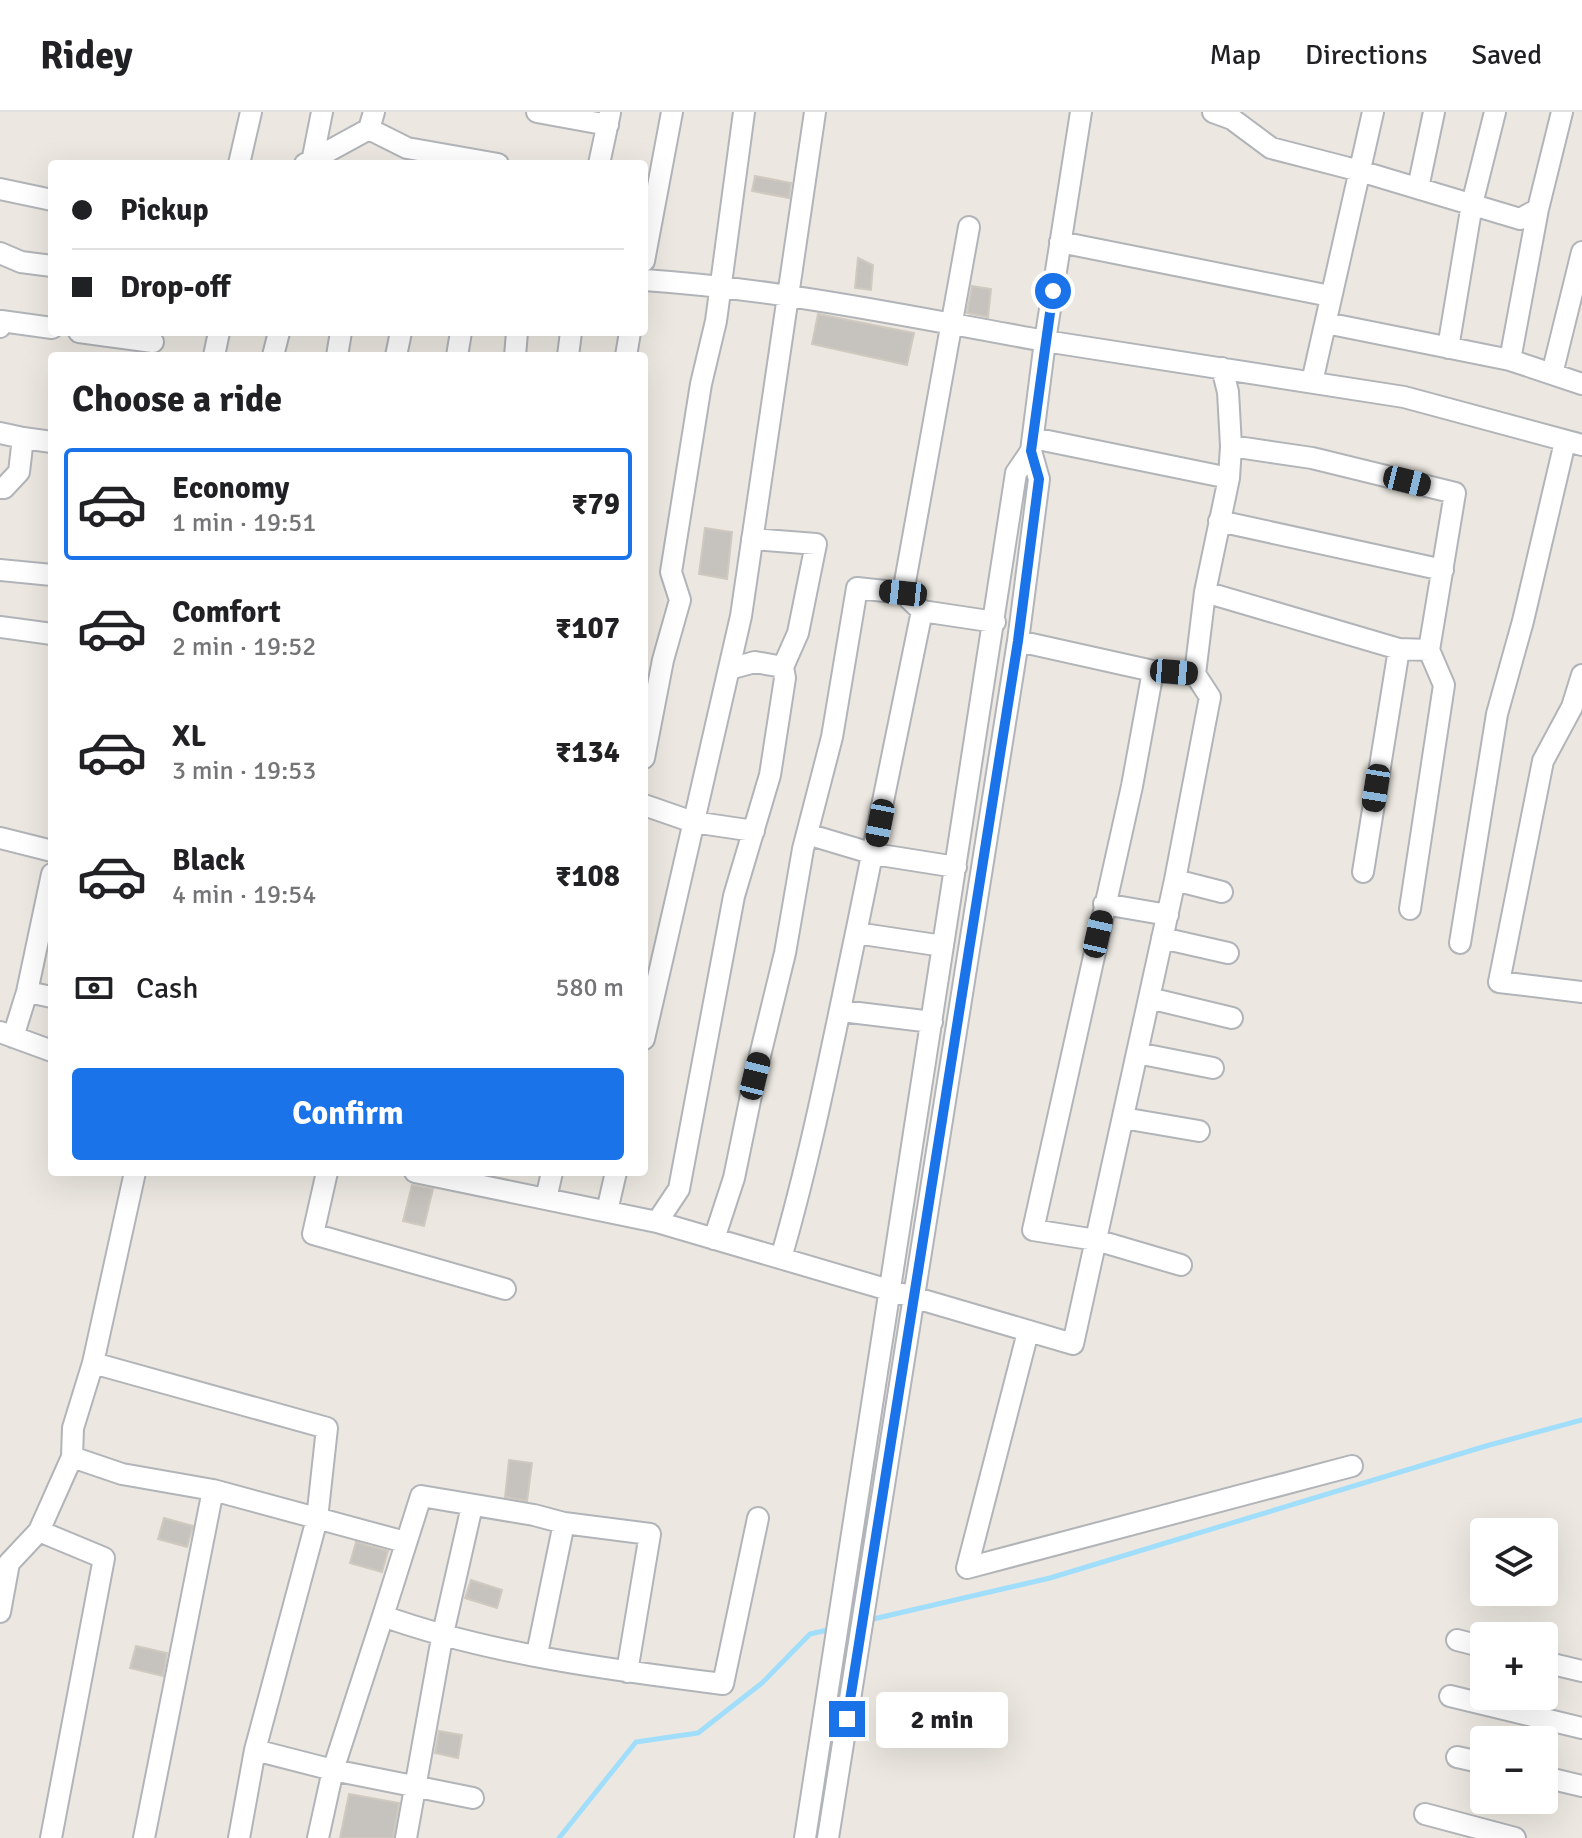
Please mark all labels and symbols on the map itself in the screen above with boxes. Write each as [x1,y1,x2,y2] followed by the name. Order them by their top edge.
[1035,273,1071,309] route start
[1381,464,1433,498] car
[878,579,928,607] car
[1149,658,1199,686] car
[1360,762,1392,814] car
[864,797,896,849] car
[1081,908,1115,960] car
[738,1050,772,1102] car
[875,1691,1007,1747] callout: 2 min
[829,1701,865,1737] route end

